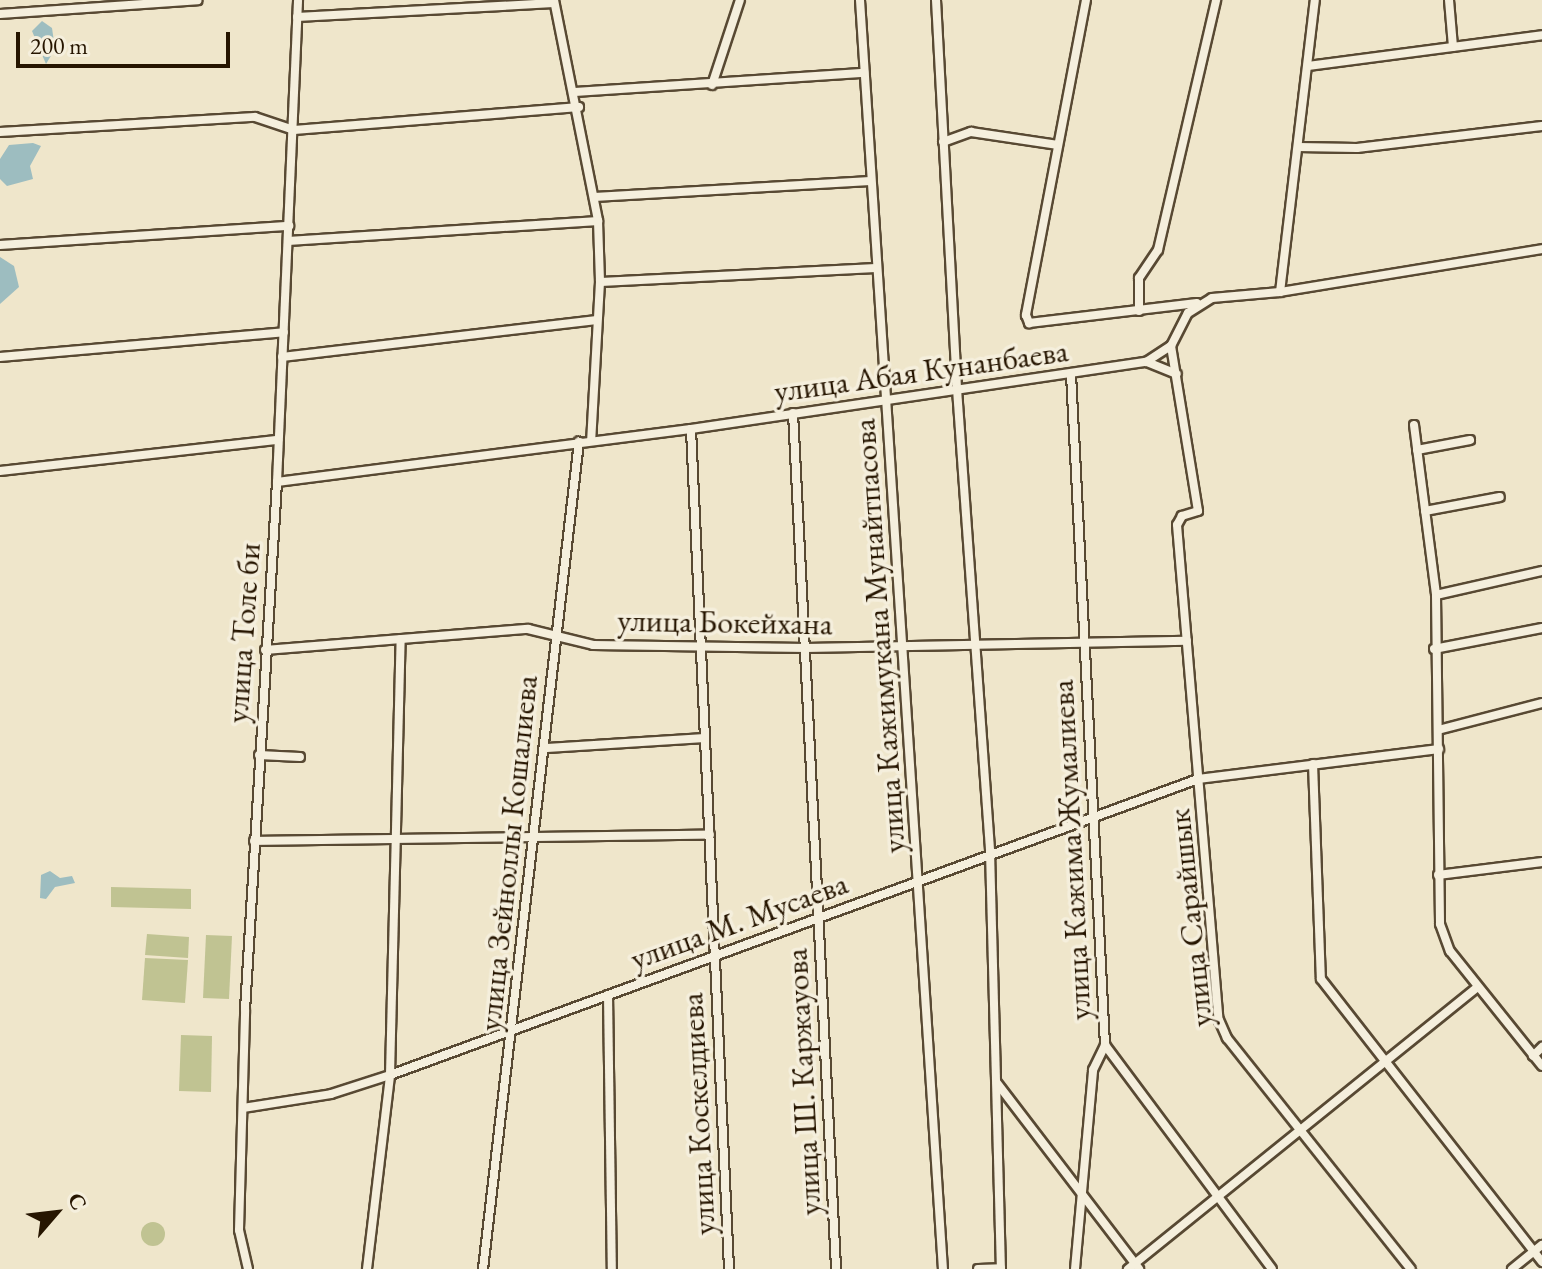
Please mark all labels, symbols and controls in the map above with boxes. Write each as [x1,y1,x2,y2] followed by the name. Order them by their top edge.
[20,16,234,66] scale bar
[30,30,88,61] text: 200 m
[772,331,1070,411] street label: улица Абая Кунанбаева
[845,417,913,855] street label: улица Кажимукана Мунайтпасова
[218,542,268,724] street label: улица Толе би
[617,601,833,643] street label: улица Бокейхана
[470,673,546,1033] street label: улица Зейноллы Кошалиева
[1043,679,1099,1021] street label: улица Кажима Жумалиева
[1159,807,1221,1029] street label: улица Сарайшык
[625,864,853,978] street label: улица М. Мусаева
[777,947,829,1217] street label: улица Ш. Каржауова
[672,992,724,1236] street label: улица Коскелдиева
[16,1173,96,1253] north arrow
[61,1188,94,1215] text: С

